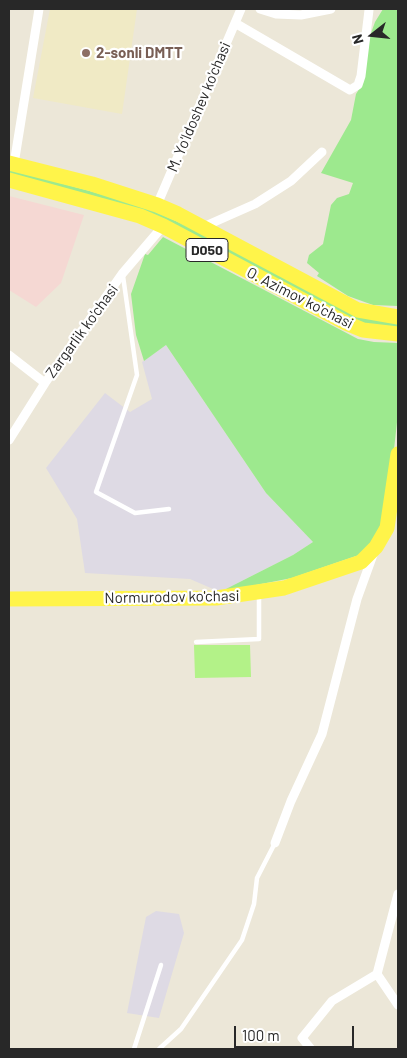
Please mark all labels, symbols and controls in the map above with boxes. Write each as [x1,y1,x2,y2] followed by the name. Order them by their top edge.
[347,10,397,60] north arrow
[348,32,367,46] text: N
[163,39,235,175] street label: M. Yo'ldoshev ko'chasi
[96,44,183,62] place label: 2-sonli DMTT
[80,47,92,59] marker: 2-sonli DMTT
[186,238,228,262] road number: D050
[244,263,356,333] street label: O. Azimov ko'chasi
[42,281,122,381] street label: Zargarlik ko'chasi
[104,587,240,607] street label: Normurodov ko'chasi
[237,1016,357,1048] scale bar
[242,1026,280,1044] text: 100 m

